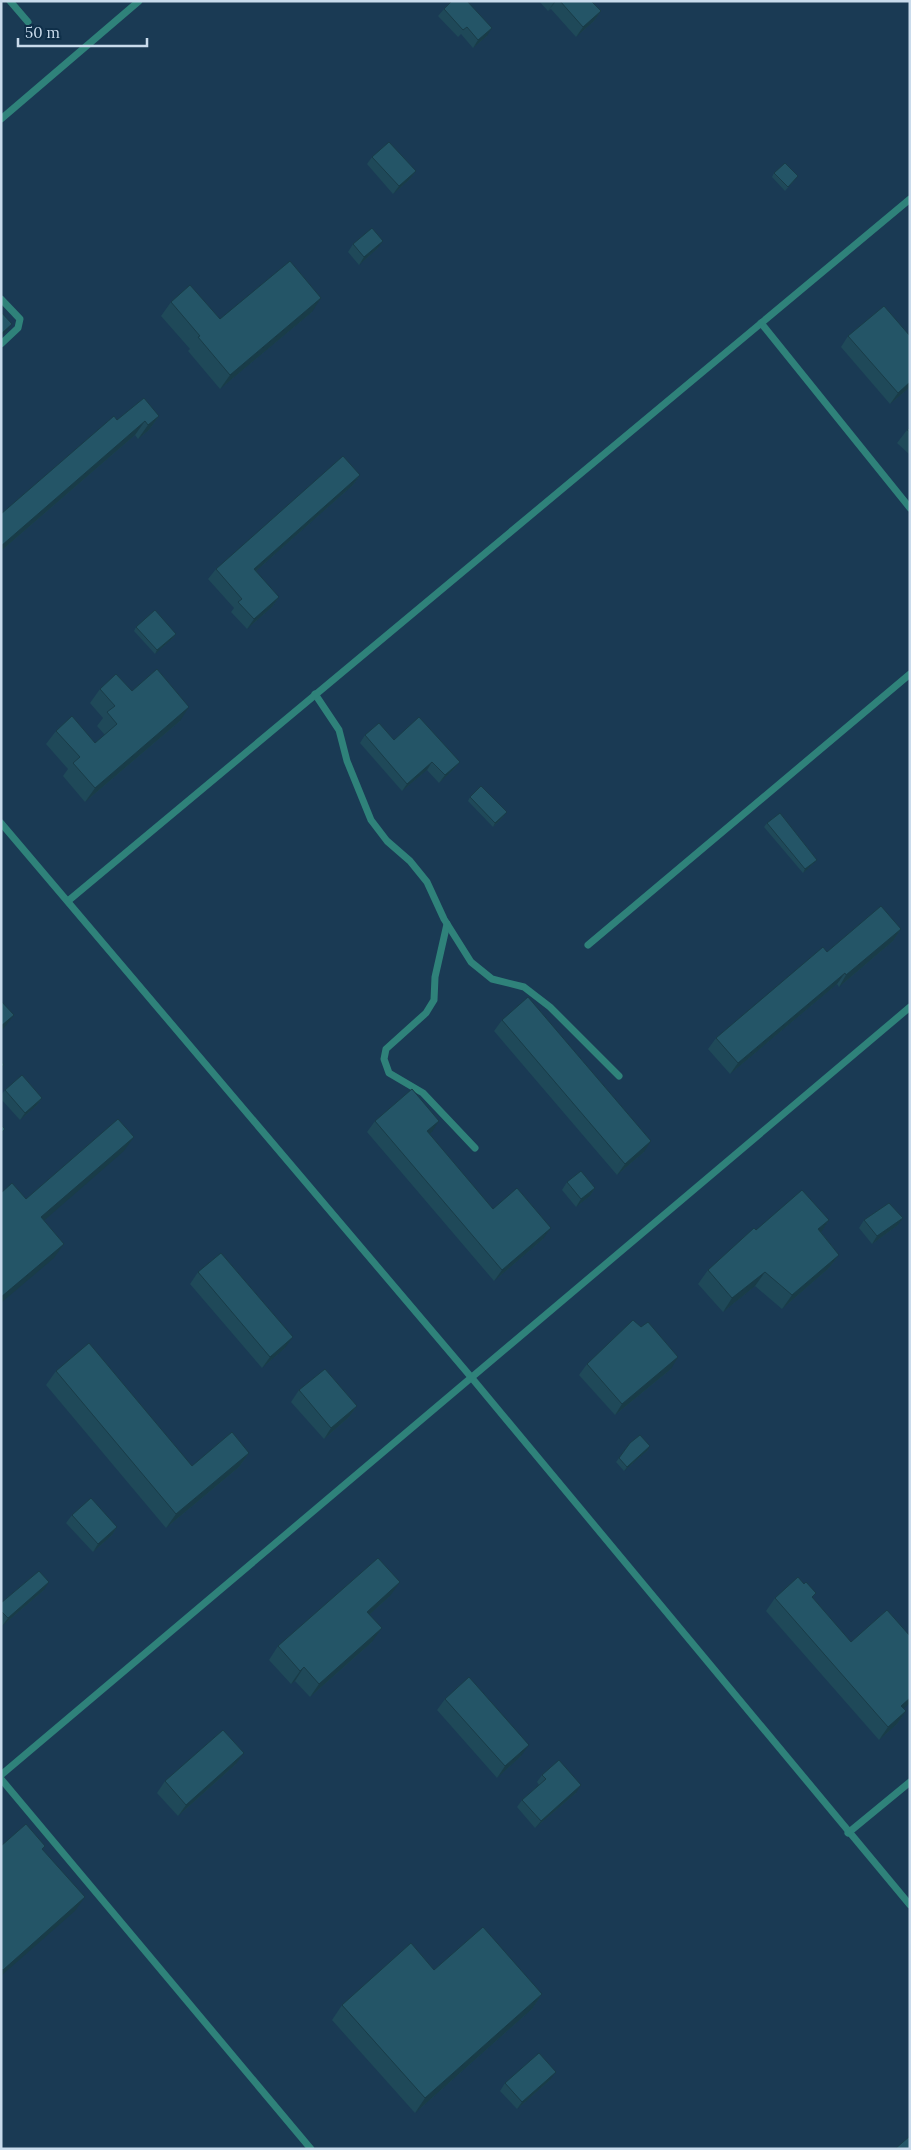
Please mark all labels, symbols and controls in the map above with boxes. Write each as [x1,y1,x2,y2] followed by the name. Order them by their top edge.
[18,15,146,47] scale bar
[25,23,60,42] text: 50 m

